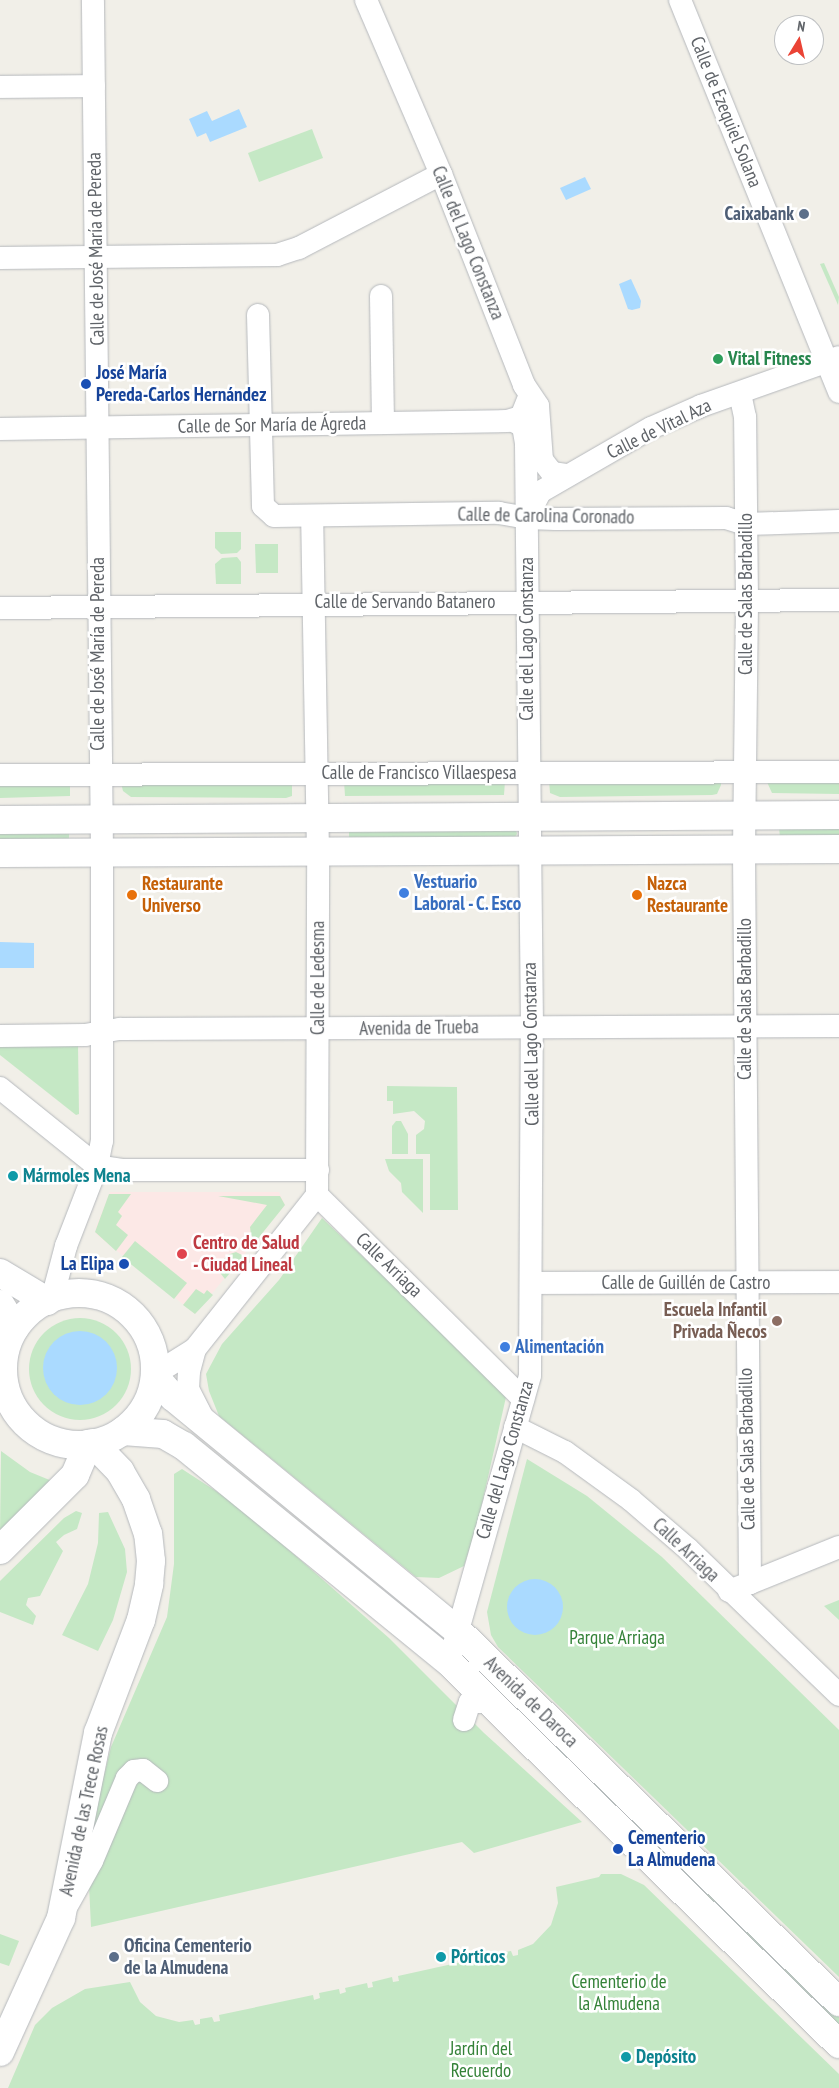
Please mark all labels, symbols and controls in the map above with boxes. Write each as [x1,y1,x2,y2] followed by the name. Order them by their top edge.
[774,15,824,65] north arrow
[796,17,806,36] text: N
[685,33,767,191] street label: Calle de Ezequiel Solana
[83,152,109,346] street label: Calle de José María de Pereda
[427,163,509,323] street label: Calle del Lago Constanza
[725,203,794,225] place label: Caixabank
[798,208,810,220] marker: Caixabank
[728,348,811,370] place label: Vital Fitness
[712,353,724,365] marker: Vital Fitness
[96,362,266,406] place label: José María Pereda-Carlos Hernández
[80,378,92,390] marker: José María Pereda-Carlos Hernández
[603,394,715,464] street label: Calle de Vital Aza
[177,412,367,438] street label: Calle de Sor María de Ágreda
[457,503,635,529] street label: Calle de Carolina Coronado
[735,513,757,675] street label: Calle de Salas Barbadillo
[87,557,109,751] street label: Calle de José María de Pereda
[516,557,538,721] street label: Calle del Lago Constanza
[315,591,495,613] street label: Calle de Servando Batanero
[321,762,517,784] street label: Calle de Francisco Villaespesa
[414,871,525,915] place label: Vestuario Laboral - C. Esco
[142,873,223,917] place label: Restaurante Universo
[647,873,728,917] place label: Nazca Restaurante
[398,887,410,899] marker: Vestuario Laboral - C. Esco
[126,889,138,901] marker: Restaurante Universo
[631,889,643,901] marker: Nazca Restaurante
[734,918,756,1080] street label: Calle de Salas Barbadillo
[307,921,329,1035] street label: Calle de Ledesma
[518,962,544,1126] street label: Calle del Lago Constanza
[359,1016,479,1040] street label: Avenida de Trueba
[23,1165,131,1187] place label: Mármoles Mena
[7,1170,19,1182] marker: Mármoles Mena
[351,1228,427,1302] street label: Calle Arriaga
[193,1232,299,1276] place label: Centro de Salud - Ciudad Lineal
[175,1247,189,1261] marker: Centro de Salud - Ciudad Lineal
[61,1253,114,1275] place label: La Elipa
[118,1258,130,1270] marker: La Elipa
[602,1272,770,1294] street label: Calle de Guillén de Castro
[664,1299,767,1343] place label: Escuela Infantil Privada Ñecos
[771,1315,783,1327] marker: Escuela Infantil Privada Ñecos
[515,1336,604,1358] place label: Alimentación
[499,1341,511,1353] marker: Alimentación
[734,1368,760,1530] street label: Calle de Salas Barbadillo
[471,1378,539,1542] street label: Calle del Lago Constanza
[648,1513,724,1587] street label: Calle Arriaga
[569,1627,665,1649] park label: Parque Arriaga
[479,1652,583,1752] street label: Avenida de Daroca
[55,1724,113,1898] street label: Avenida de las Trece Rosas
[628,1827,716,1871] place label: Cementerio La Almudena
[612,1843,624,1855] marker: Cementerio La Almudena
[124,1935,252,1979] place label: Oficina Cementerio de la Almudena
[451,1946,505,1968] place label: Pórticos
[108,1951,120,1963] marker: Oficina Cementerio de la Almudena
[435,1951,447,1963] marker: Pórticos
[571,1971,667,2015] park label: Cementerio de la Almudena
[450,2038,512,2082] park label: Jardín del Recuerdo
[636,2046,696,2068] place label: Depósito
[620,2051,632,2063] marker: Depósito

